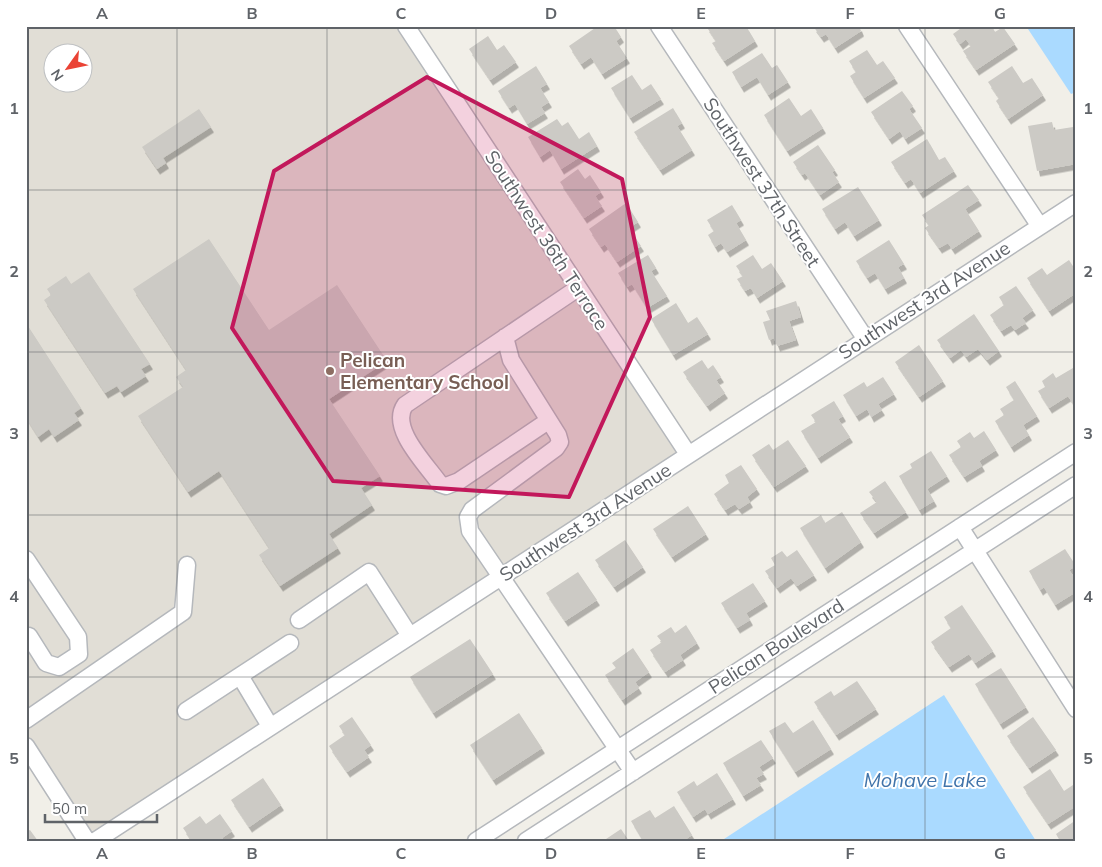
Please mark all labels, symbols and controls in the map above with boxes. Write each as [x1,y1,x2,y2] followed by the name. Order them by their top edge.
[96,3,108,23] text: A
[246,3,258,23] text: B
[396,3,407,23] text: C
[545,3,557,23] text: D
[696,3,706,23] text: E
[845,3,855,23] text: F
[994,3,1006,23] text: G
[42,42,92,92] north arrow
[47,66,68,84] text: N
[698,93,826,271] street label: Southwest 37th Street
[9,98,19,118] text: 1
[1083,98,1093,118] text: 1
[480,146,614,334] street label: Southwest 36th Terrace
[834,236,1014,364] street label: Southwest 3rd Avenue
[9,261,19,281] text: 2
[1083,261,1093,281] text: 2
[340,348,509,394] place label: Pelican Elementary School
[324,365,336,377] marker: Pelican Elementary School
[9,423,19,443] text: 3
[1083,423,1093,443] text: 3
[495,458,675,586] street label: Southwest 3rd Avenue
[9,586,19,606] text: 4
[1083,586,1093,606] text: 4
[704,593,848,699] street label: Pelican Boulevard
[9,748,19,768] text: 5
[1083,748,1093,768] text: 5
[864,767,986,792] water label: Mohave Lake
[45,792,158,824] scale bar
[52,799,87,818] text: 50 m
[96,843,108,863] text: A
[246,843,258,863] text: B
[396,843,407,863] text: C
[545,843,557,863] text: D
[696,843,706,863] text: E
[845,843,855,863] text: F
[994,843,1006,863] text: G

